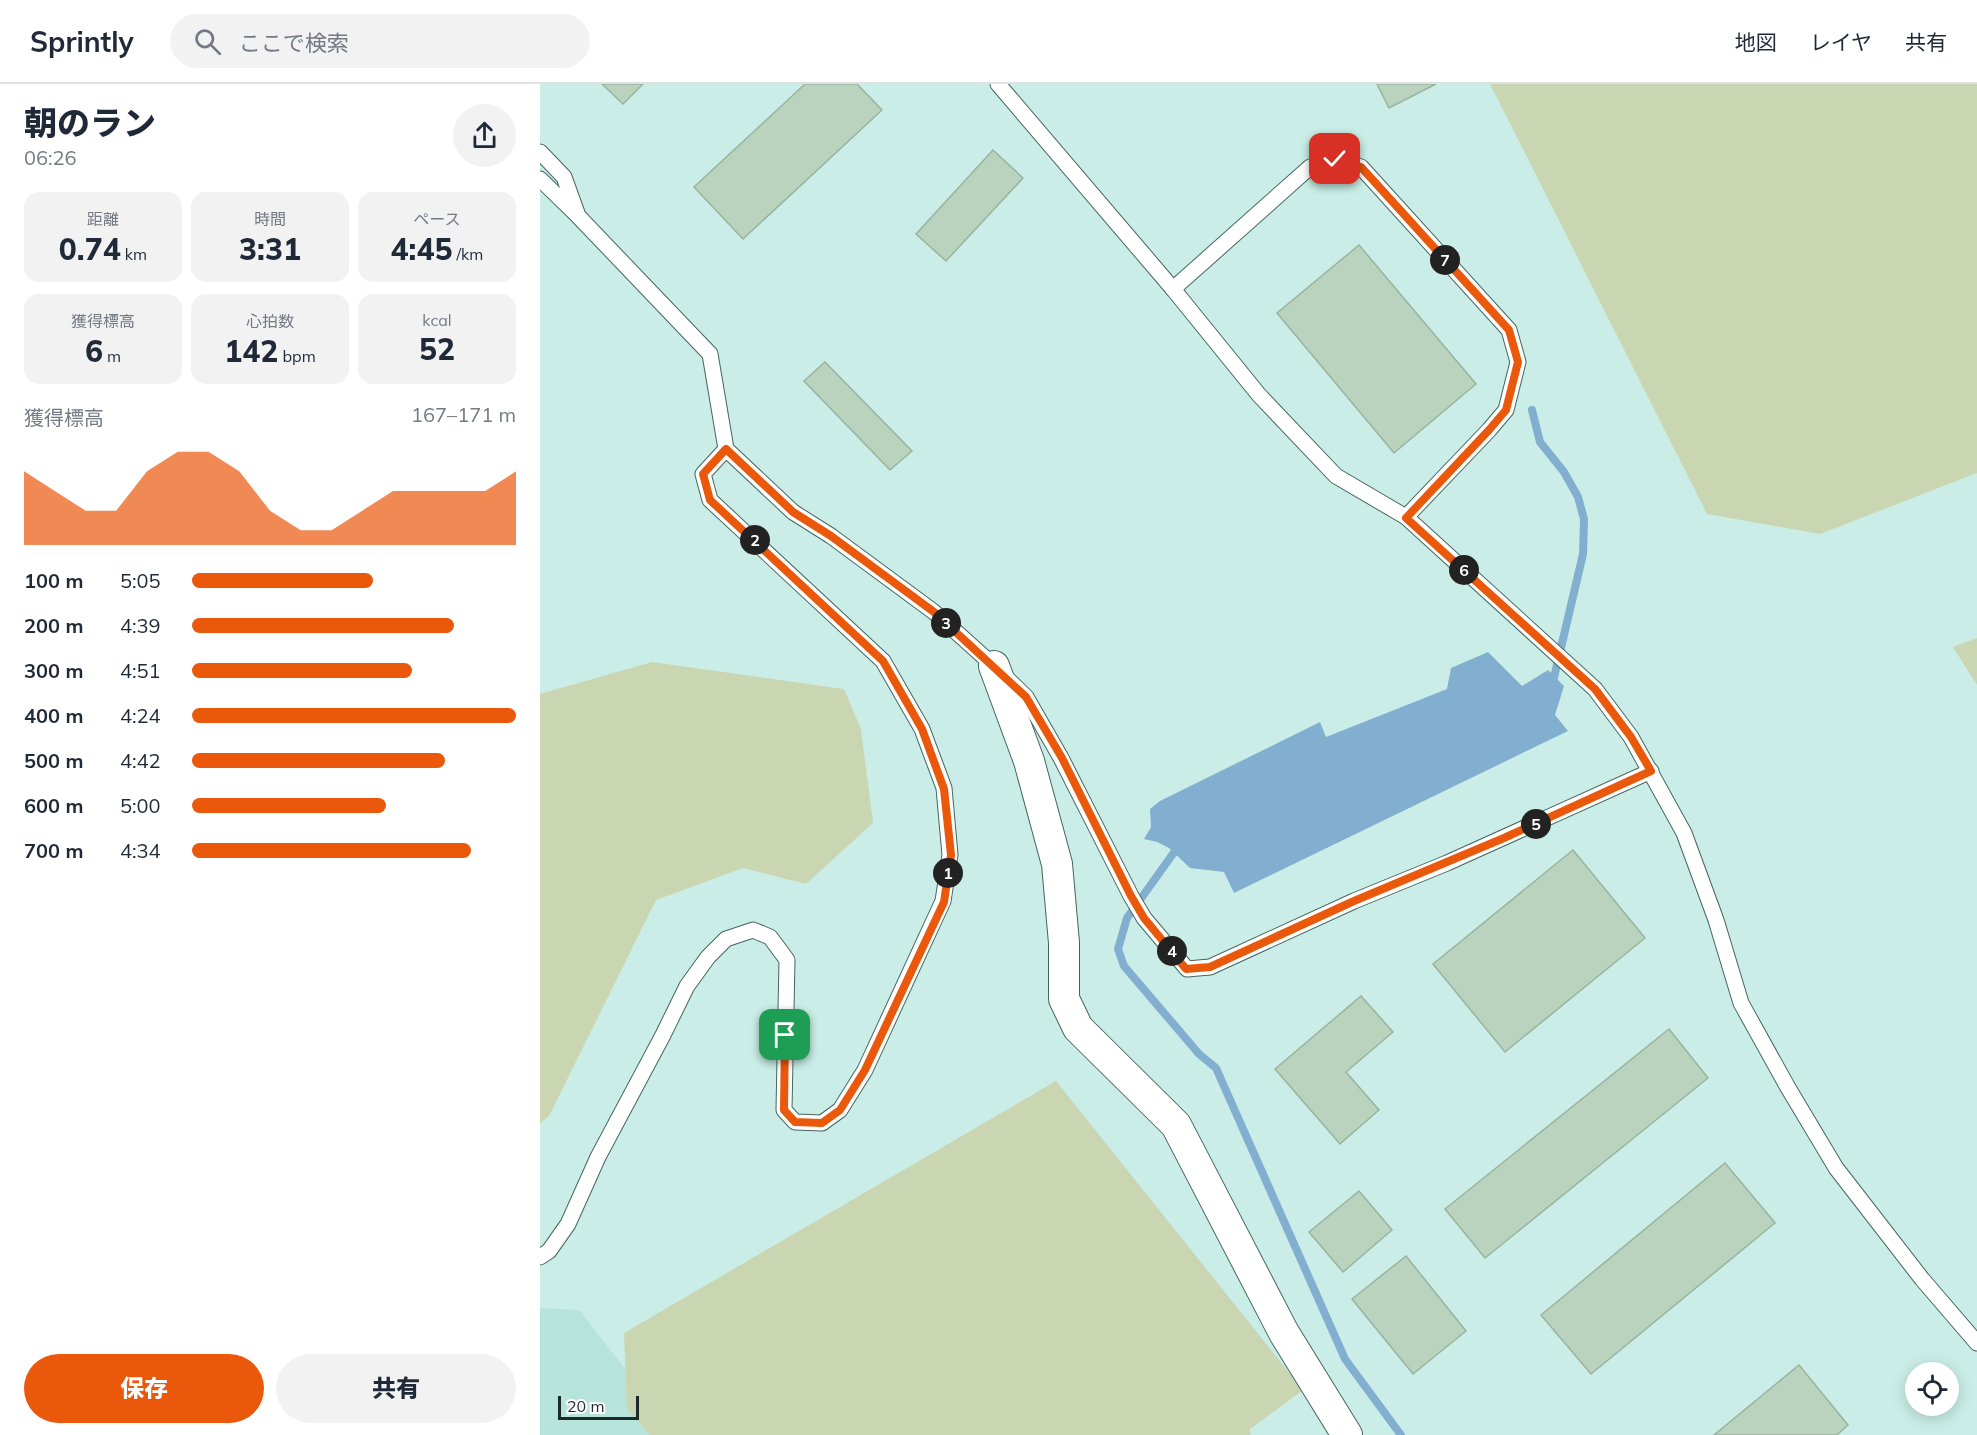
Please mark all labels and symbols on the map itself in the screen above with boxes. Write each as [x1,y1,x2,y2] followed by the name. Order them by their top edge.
[1309,133,1360,184] pin
[1430,245,1460,275] pin: 7
[740,525,770,555] pin: 2
[1449,555,1479,585] pin: 6
[931,608,961,638] pin: 3
[1521,809,1551,839] pin: 5
[933,858,963,888] pin: 1
[1157,936,1187,966] pin: 4
[759,1009,810,1060] pin
[558,1393,639,1420] scale bar

